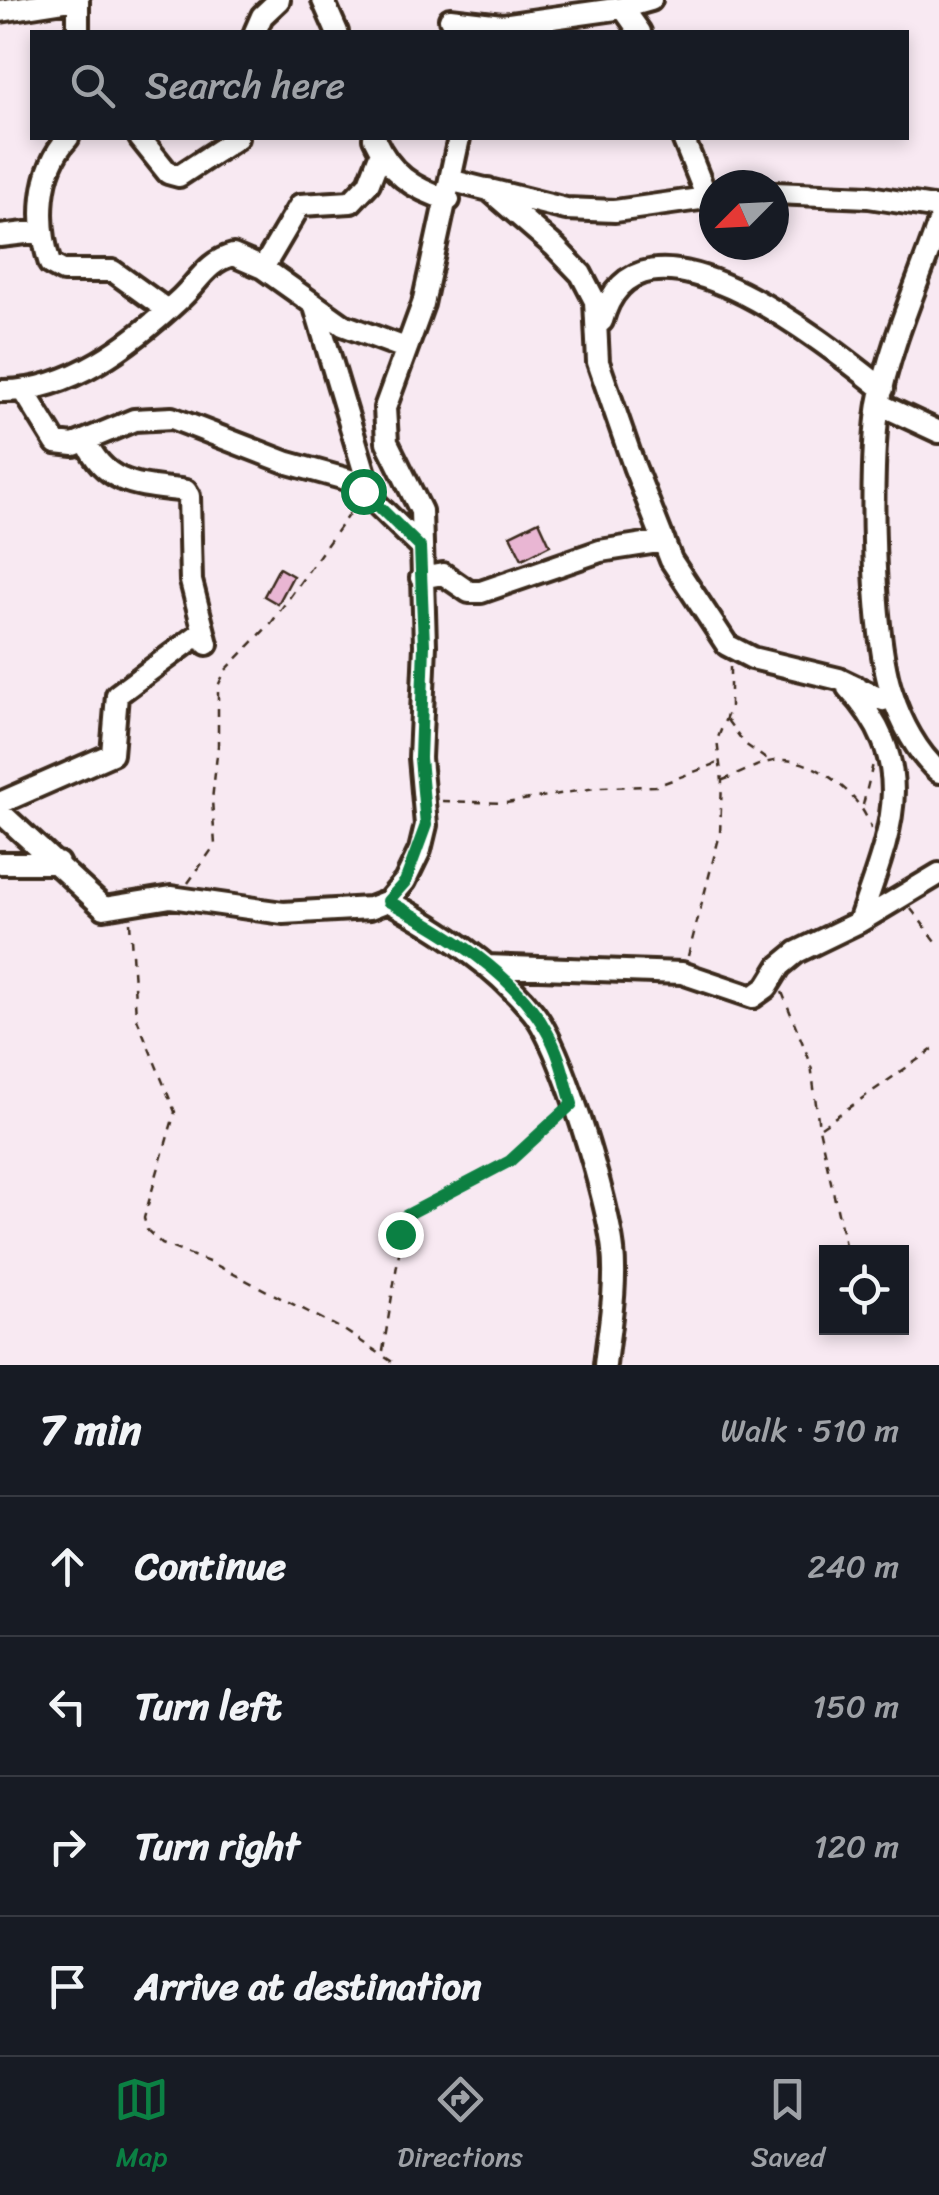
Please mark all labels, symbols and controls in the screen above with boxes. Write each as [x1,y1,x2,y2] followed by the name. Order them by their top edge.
[30,30,909,140] search box
[145,52,345,119] text: Search here
[65,58,120,113] icon: search
[699,170,789,260] north arrow
[341,469,387,515] route start
[378,1212,424,1258] route end
[819,1245,909,1335] map controls
[819,1245,909,1335] button: locate
[40,1393,141,1467] text: 7 min
[721,1402,899,1459] text: Walk · 510 m
[135,1533,286,1600] text: Continue
[807,1538,899,1595] text: 240 m
[40,1539,95,1594] icon: ahead
[135,1673,281,1740] text: Turn left
[813,1678,899,1735] text: 150 m
[40,1679,95,1734] icon: left
[135,1813,300,1880] text: Turn right
[814,1818,899,1875] text: 120 m
[40,1819,95,1874] icon: right
[135,1953,482,2020] text: Arrive at destination
[40,1959,95,2014] icon: arrive
[114,2072,169,2181] tab: Map
[397,2072,523,2181] tab: Directions
[751,2072,825,2181] tab: Saved

